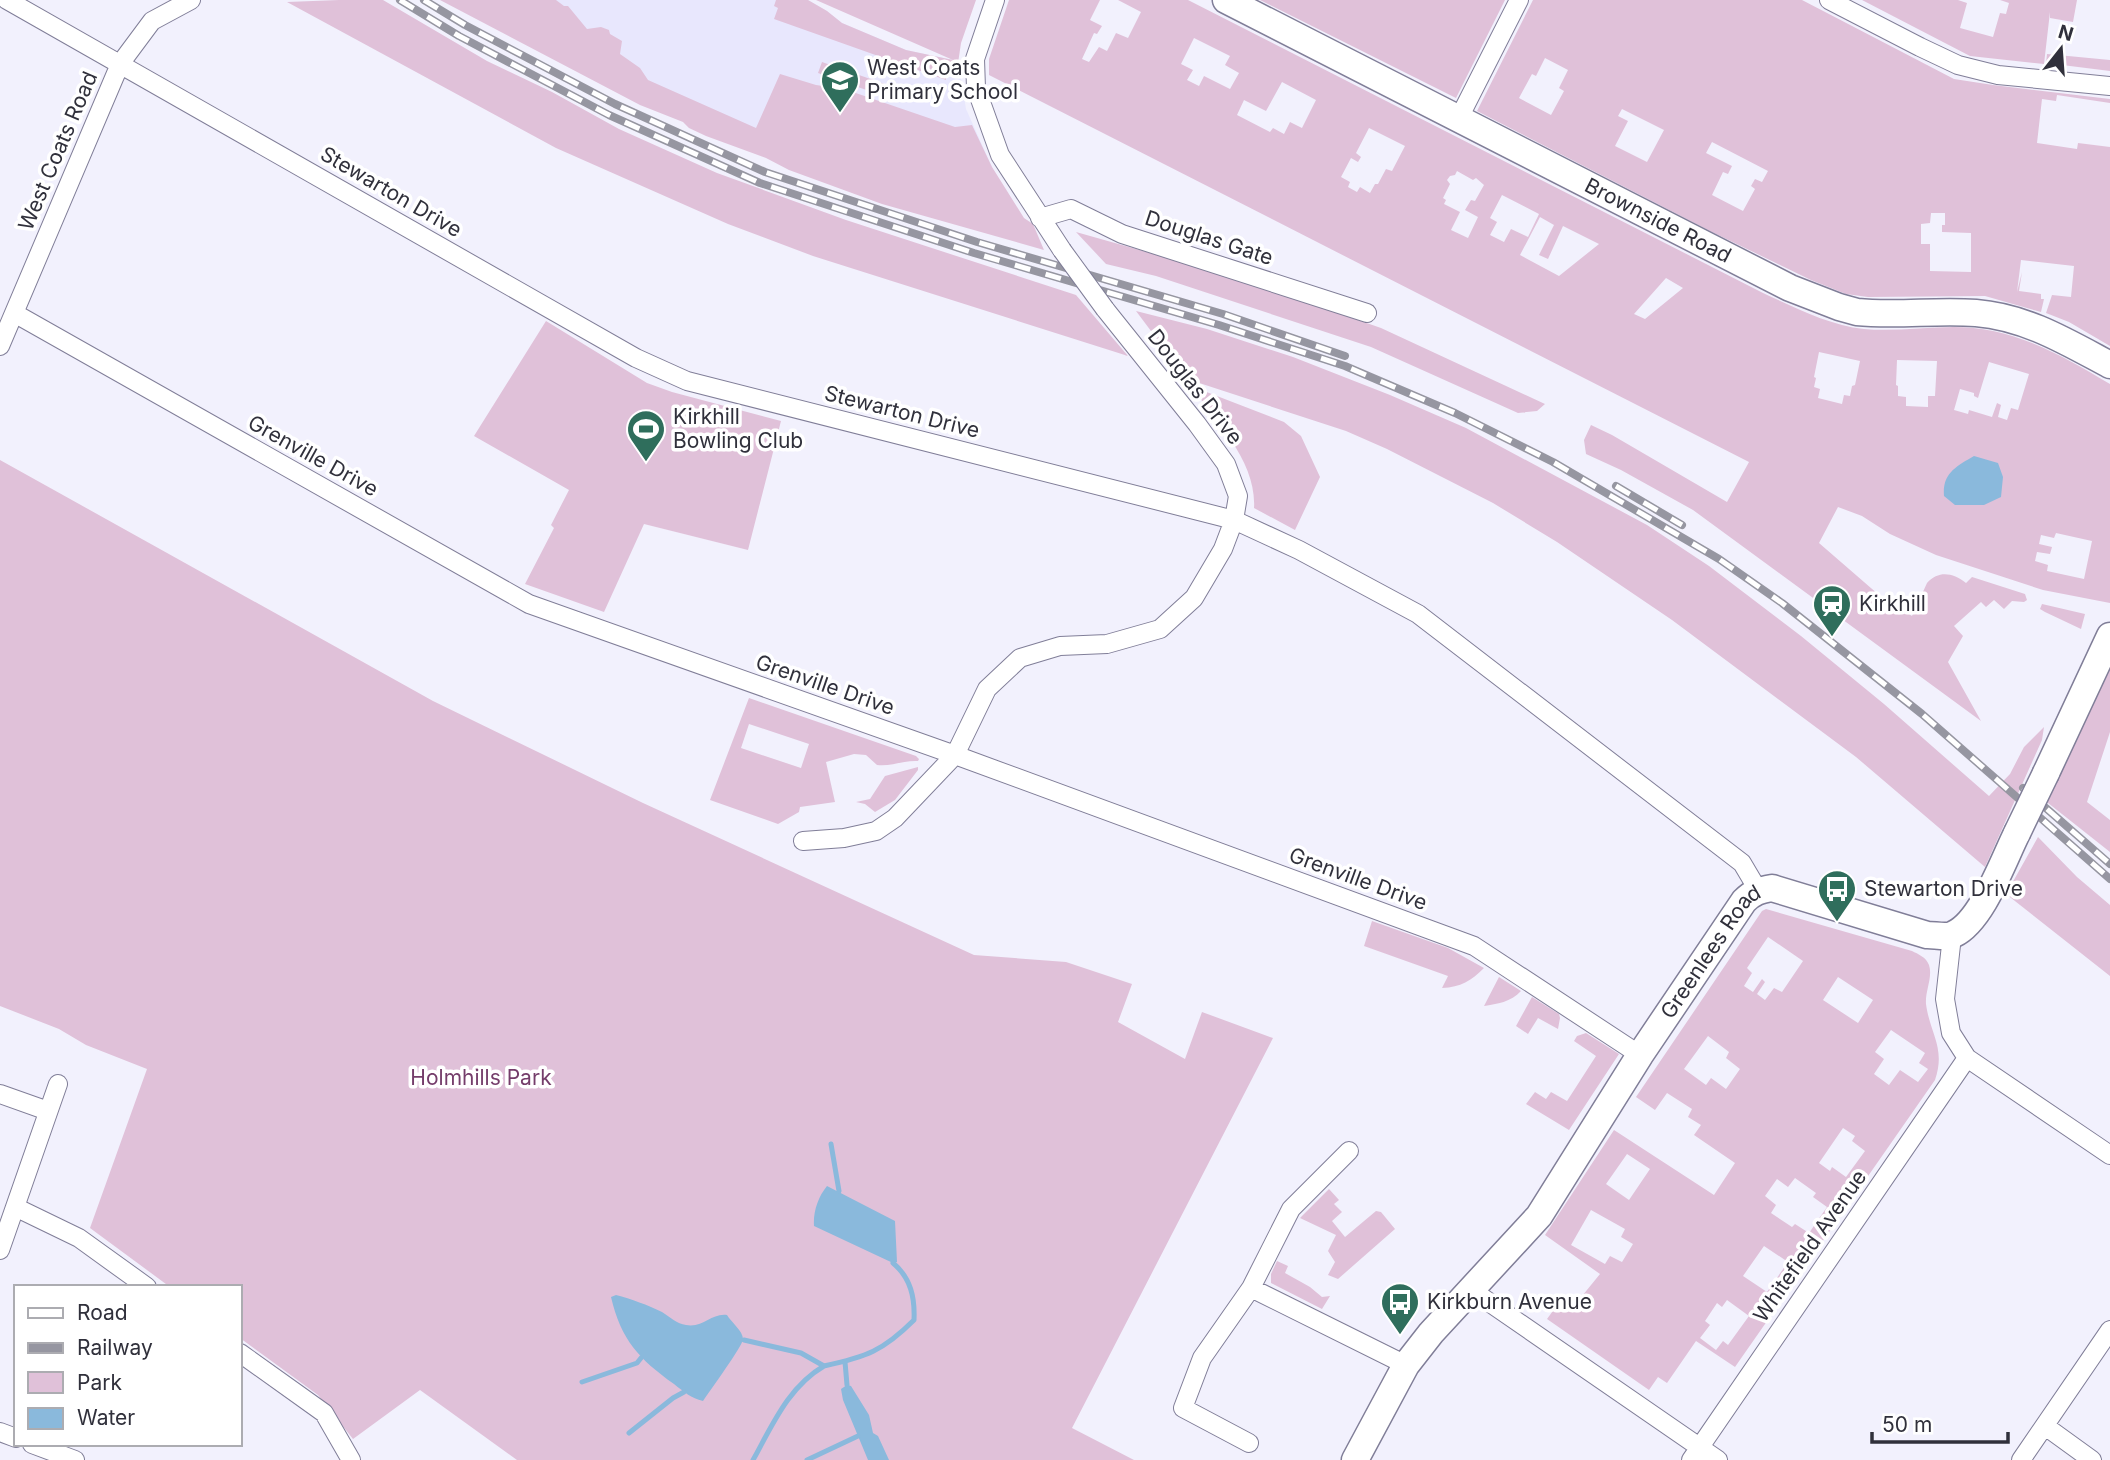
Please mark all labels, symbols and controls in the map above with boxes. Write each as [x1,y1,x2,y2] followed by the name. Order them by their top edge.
[2026,14,2096,84] north arrow
[2056,20,2076,46] text: N
[867,55,1018,104] place label: West Coats Primary School
[819,59,861,114] school or university icon: West Coats Primary School
[13,68,102,234] street label: West Coats Road
[316,141,466,242] street label: Stewarton Drive
[1581,172,1736,268] street label: Brownside Road
[1142,205,1276,270] street label: Douglas Gate
[1143,324,1248,449] street label: Douglas Drive
[822,380,982,443] street label: Stewarton Drive
[673,404,803,453] place label: Kirkhill Bowling Club
[625,408,667,463] sports icon: Kirkhill Bowling Club
[244,410,383,502] street label: Grenville Drive
[1811,583,1853,638] station icon: Kirkhill
[1859,591,1926,616] place label: Kirkhill
[753,649,898,720] street label: Grenville Drive
[1286,842,1431,915] street label: Grenville Drive
[1816,868,1858,923] bus stop icon: Stewarton Drive
[1864,876,2023,901] place label: Stewarton Drive
[1655,879,1765,1023] street label: Greenlees Road
[410,1065,552,1090] park label: Holmhills Park
[1748,1165,1871,1327] street label: Whitefield Avenue
[1379,1281,1421,1336] bus stop icon: Kirkburn Avenue
[14,1285,242,1446] legend
[1427,1289,1592,1314] place label: Kirkburn Avenue
[77,1300,128,1325] text: Road
[77,1335,153,1360] text: Railway
[77,1370,122,1395] text: Park
[1872,1400,2008,1444] scale bar
[77,1405,135,1430] text: Water
[1882,1412,1932,1437] text: 50 m

